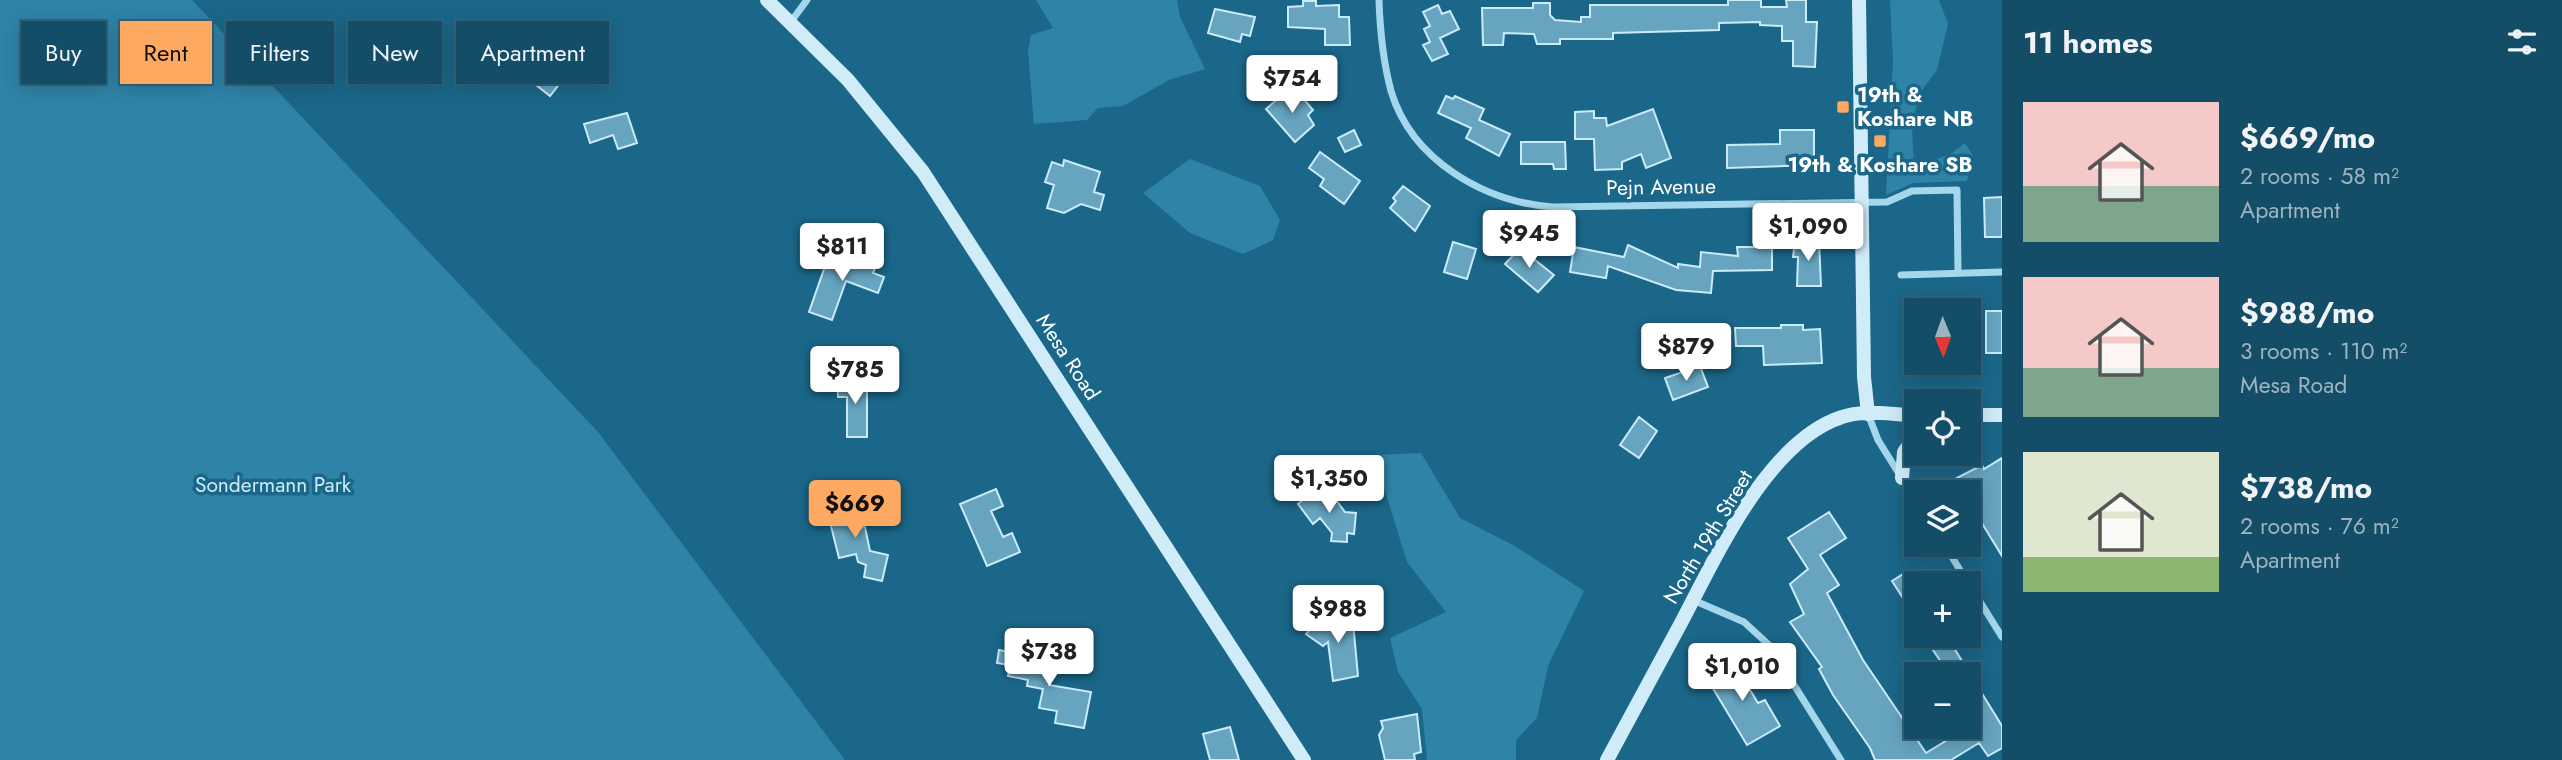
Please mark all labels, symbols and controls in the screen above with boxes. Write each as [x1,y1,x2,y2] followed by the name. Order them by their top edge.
[21,21,106,84] chip: Buy
[120,21,212,84] chip: Rent
[226,21,334,84] chip: Filters
[348,21,442,84] chip: New
[456,21,609,84] chip: Apartment
[2023,21,2153,64] text: 11 homes
[2503,23,2541,61] icon: filters
[1251,55,1333,115] pin: $754
[1262,61,1322,95] text: $754
[1857,80,1974,134] place label: 19th & Koshare NB
[1835,99,1851,115] marker: 19th & Koshare NB
[2240,116,2375,159] text: $669/mo
[2079,130,2163,214] icon: home
[1872,133,1888,149] marker: 19th & Koshare SB
[1788,150,1972,180] place label: 19th & Koshare SB
[2240,159,2399,193] text: 2 rooms · 58 m²
[1606,171,1716,203] street label: Pejn Avenue
[2240,193,2340,227] text: Apartment
[1751,204,1865,263] pin: $1,090
[1768,209,1848,243] text: $1,090
[1488,210,1570,270] pin: $945
[1499,216,1559,250] text: $945
[801,224,883,283] pin: $811
[816,229,868,263] text: $811
[2240,291,2374,334] text: $988/mo
[1904,298,1981,374] north arrow
[1904,298,1981,739] map controls
[2079,305,2163,389] icon: home
[1029,308,1107,406] street label: Mesa Road
[1645,324,1727,383] pin: $879
[1657,329,1715,363] text: $879
[2240,334,2407,368] text: 3 rooms · 110 m²
[814,346,896,406] pin: $785
[826,352,884,386] text: $785
[2240,368,2347,402] text: Mesa Road
[1904,389,1981,466] button: locate
[1272,456,1386,515] pin: $1,350
[1290,461,1368,495] text: $1,350
[1656,464,1760,610] street label: North 19th Street
[2240,466,2372,509] text: $738/mo
[195,470,352,500] park label: Sondermann Park
[814,480,896,540] pin: $669
[1904,480,1981,557] button: layers
[2079,480,2163,564] icon: home
[825,486,885,520] text: $669
[2240,509,2399,543] text: 2 rooms · 76 m²
[2240,543,2340,577] text: Apartment
[1904,571,1981,648] button: +
[1297,586,1379,645] pin: $988
[1309,591,1367,625] text: $988
[1008,628,1090,688] pin: $738
[1021,634,1077,668] text: $738
[1685,644,1799,703] pin: $1,010
[1704,649,1780,683] text: $1,010
[1904,662,1981,739] button: −

